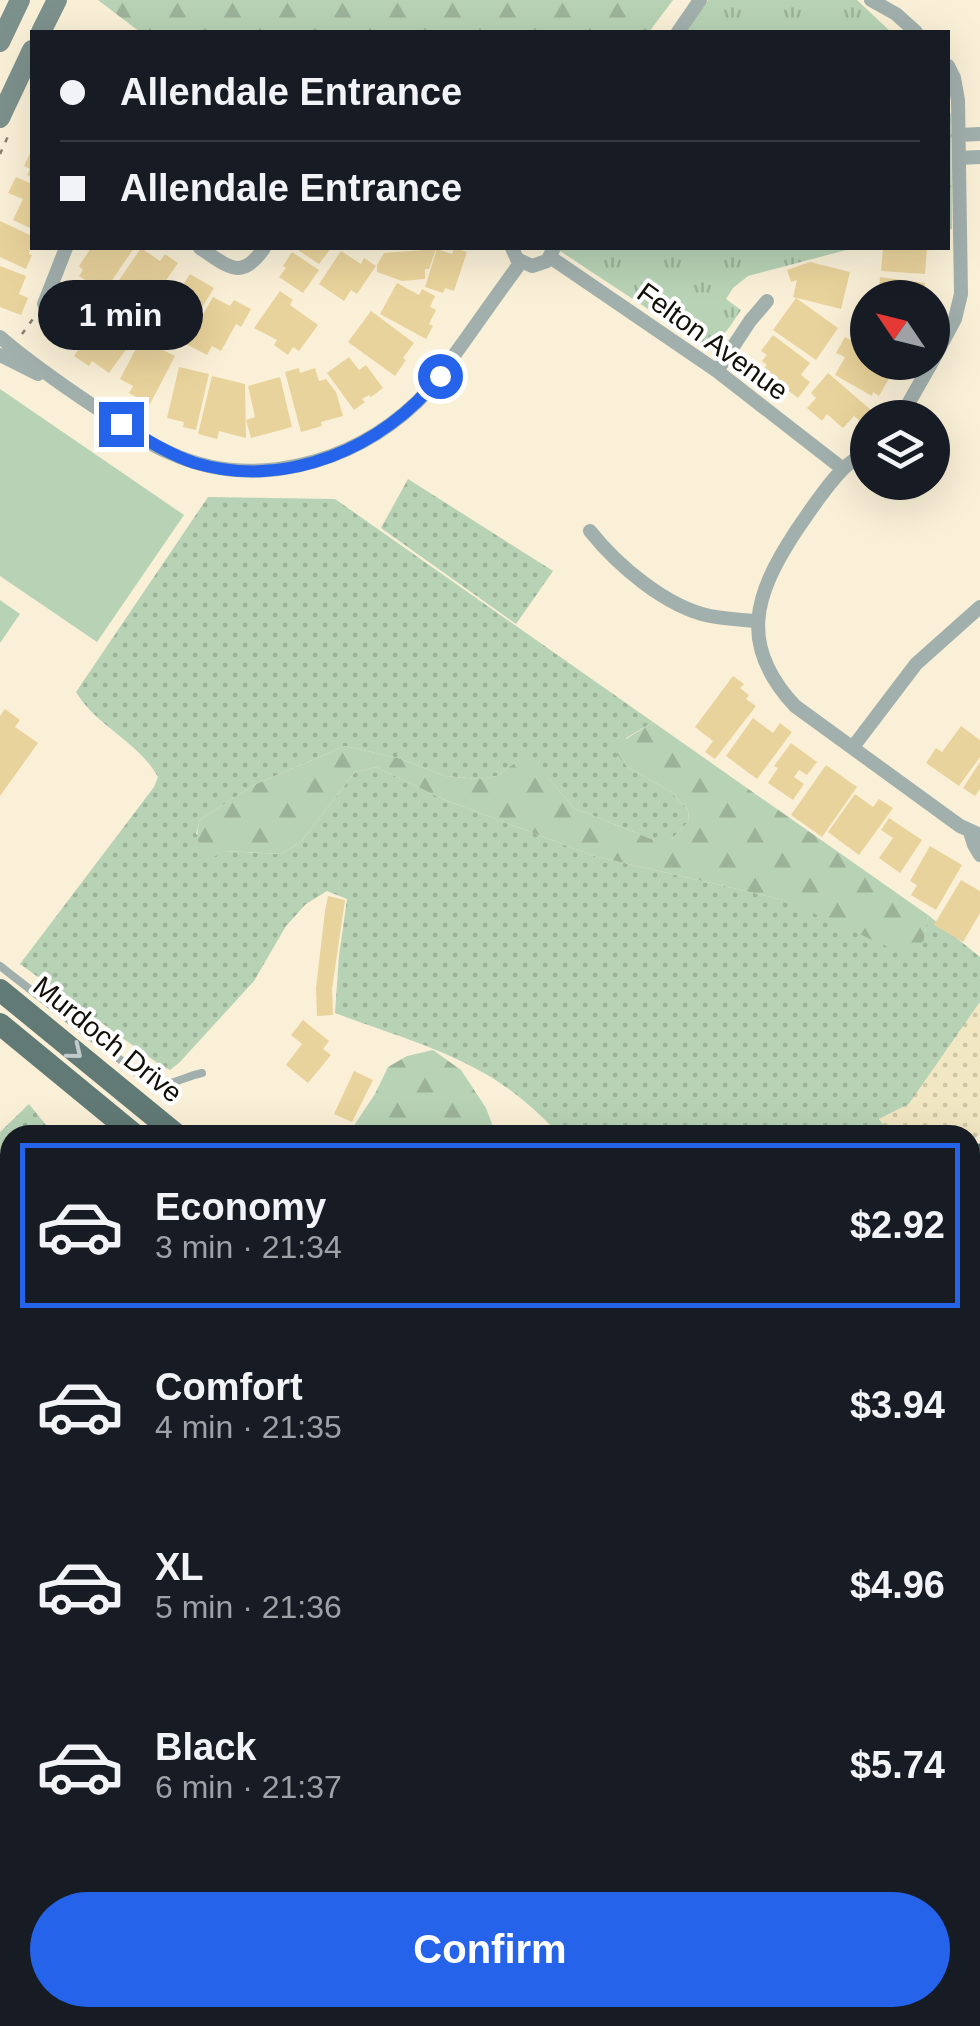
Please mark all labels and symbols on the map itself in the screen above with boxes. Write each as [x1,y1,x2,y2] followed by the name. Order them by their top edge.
[631,276,794,406] street label: Felton Avenue
[38,279,204,349] callout: 1 min
[850,280,950,380] north arrow
[418,354,463,399] route start
[99,402,144,447] route end
[27,970,188,1109] street label: Murdoch Drive
[64,1040,82,1058] one-way arrow

